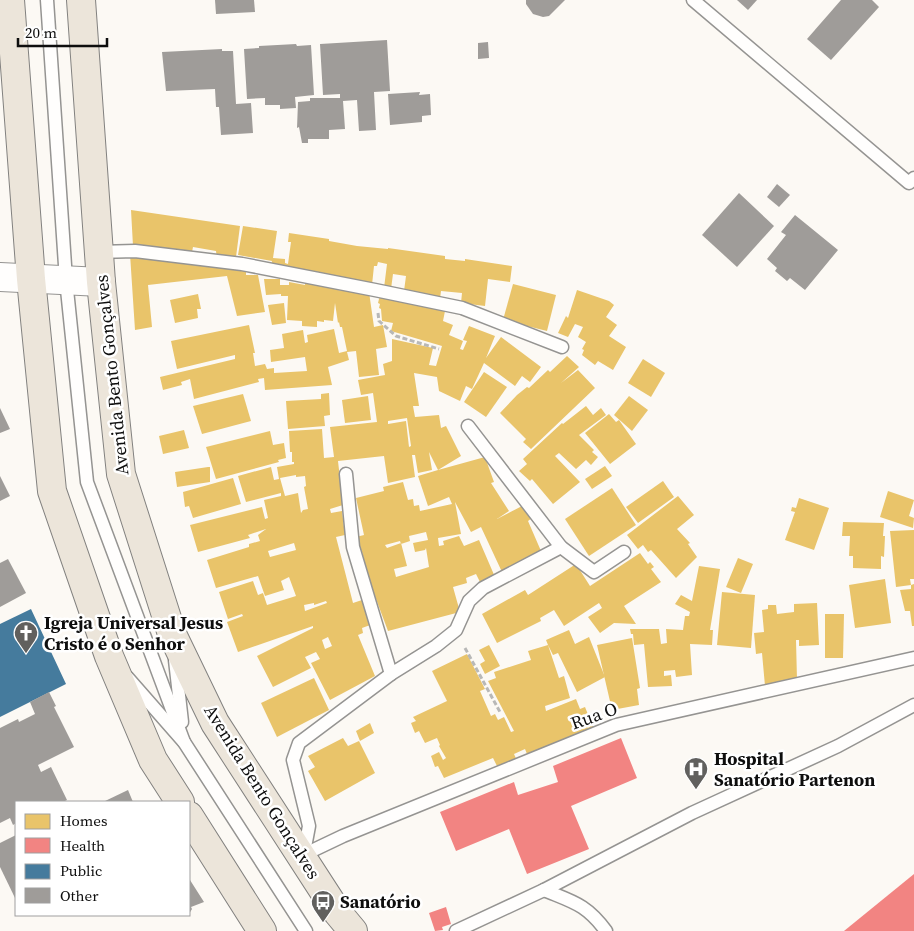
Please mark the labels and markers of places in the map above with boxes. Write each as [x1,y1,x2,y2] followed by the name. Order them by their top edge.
[44,610,223,656] place label: Igreja Universal Jesus Cristo é o Senhor
[13,620,39,654] church icon: Igreja Universal Jesus Cristo é o Senhor
[714,746,875,792] place label: Hospital Sanatório Partenon
[683,756,709,790] hospital icon: Hospital Sanatório Partenon
[310,889,336,923] bus stop icon: Sanatório
[340,889,421,914] place label: Sanatório

